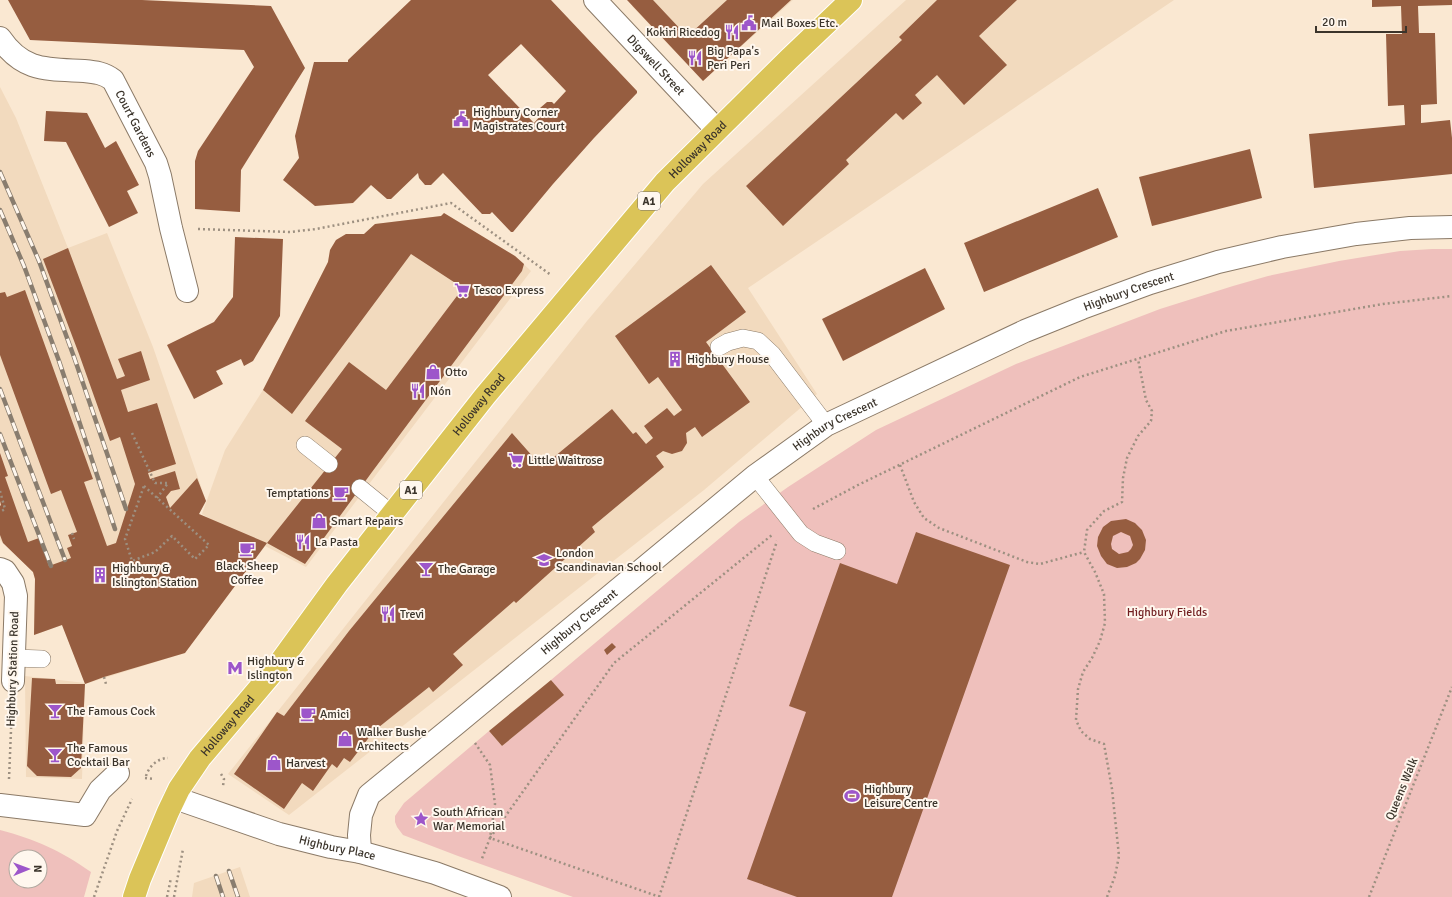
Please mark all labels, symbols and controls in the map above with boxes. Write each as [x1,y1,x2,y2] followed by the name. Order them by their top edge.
[1316,8,1406,34] scale bar
[740,14,758,32] public building icon: Mail Boxes Etc.
[1322,15,1347,30] text: 20 m
[761,16,838,31] place label: Mail Boxes Etc.
[723,23,741,41] restaurant icon: Kokiri Ricedog
[646,25,720,40] place label: Kokiri Ricedog
[624,31,688,98] street label: Digswell Street
[707,44,759,73] place label: Big Papa's Peri Peri
[686,49,704,67] restaurant icon: Big Papa's Peri Peri
[112,87,159,160] street label: Court Gardens
[473,105,565,134] place label: Highbury Corner Magistrates Court
[452,110,470,128] public building icon: Highbury Corner Magistrates Court
[665,118,730,182] street label: Holloway Road
[638,192,660,210] road number: A1
[1081,269,1176,314] street label: Highbury Crescent
[453,281,471,299] supermarket icon: Tesco Express
[474,283,544,298] place label: Tesco Express
[666,350,684,368] building icon: Highbury House
[687,352,769,367] place label: Highbury House
[424,363,442,381] shop icon: Otto
[445,365,467,380] place label: Otto
[449,370,508,439] street label: Holloway Road
[409,382,427,400] restaurant icon: Nón
[430,384,451,399] place label: Nón
[790,394,880,454] street label: Highbury Crescent
[507,451,525,469] supermarket icon: Little Waitrose
[528,453,603,468] place label: Little Waitrose
[400,481,422,499] road number: A1
[332,484,350,502] cafe icon: Temptations
[266,486,329,501] place label: Temptations
[310,512,328,530] shop icon: Smart Repairs
[331,514,403,529] place label: Smart Repairs
[294,533,312,551] restaurant icon: La Pasta
[315,535,358,550] place label: La Pasta
[238,540,256,558] cafe icon: Black Sheep Coffee
[556,546,662,575] place label: London Scandinavian School
[535,551,553,569] school or university icon: London Scandinavian School
[216,559,278,588] place label: Black Sheep Coffee
[417,560,435,578] bar icon: The Garage
[112,561,197,590] place label: Highbury & Islington Station
[438,562,496,577] place label: The Garage
[91,566,109,584] building icon: Highbury & Islington Station
[538,586,621,658] street label: Highbury Crescent
[379,605,397,623] restaurant icon: Trevi
[1127,605,1207,620] park label: Highbury Fields
[400,607,424,622] place label: Trevi
[3,611,23,727] street label: Highbury Station Road
[247,654,305,683] place label: Highbury & Islington
[226,659,244,677] metro station icon: Highbury & Islington
[197,692,258,759] street label: Holloway Road
[46,702,64,720] bar icon: The Famous Cock
[67,704,155,719] place label: The Famous Cock
[299,705,317,723] cafe icon: Amici
[320,707,349,722] place label: Amici
[357,725,427,754] place label: Walker Bushe Architects
[336,730,354,748] shop icon: Walker Bushe Architects
[67,741,130,770] place label: The Famous Cocktail Bar
[46,746,64,764] bar icon: The Famous Cocktail Bar
[265,754,283,772] shop icon: Harvest
[286,756,326,771] place label: Harvest
[1383,756,1421,822] street label: Queens Walk
[864,782,938,811] place label: Highbury Leisure Centre
[843,787,861,805] sports icon: Highbury Leisure Centre
[433,805,505,834] place label: South African War Memorial
[412,810,430,828] place icon: South African War Memorial
[297,832,377,864] street label: Highbury Place
[8,849,48,889] north arrow
[31,865,44,873] text: N

